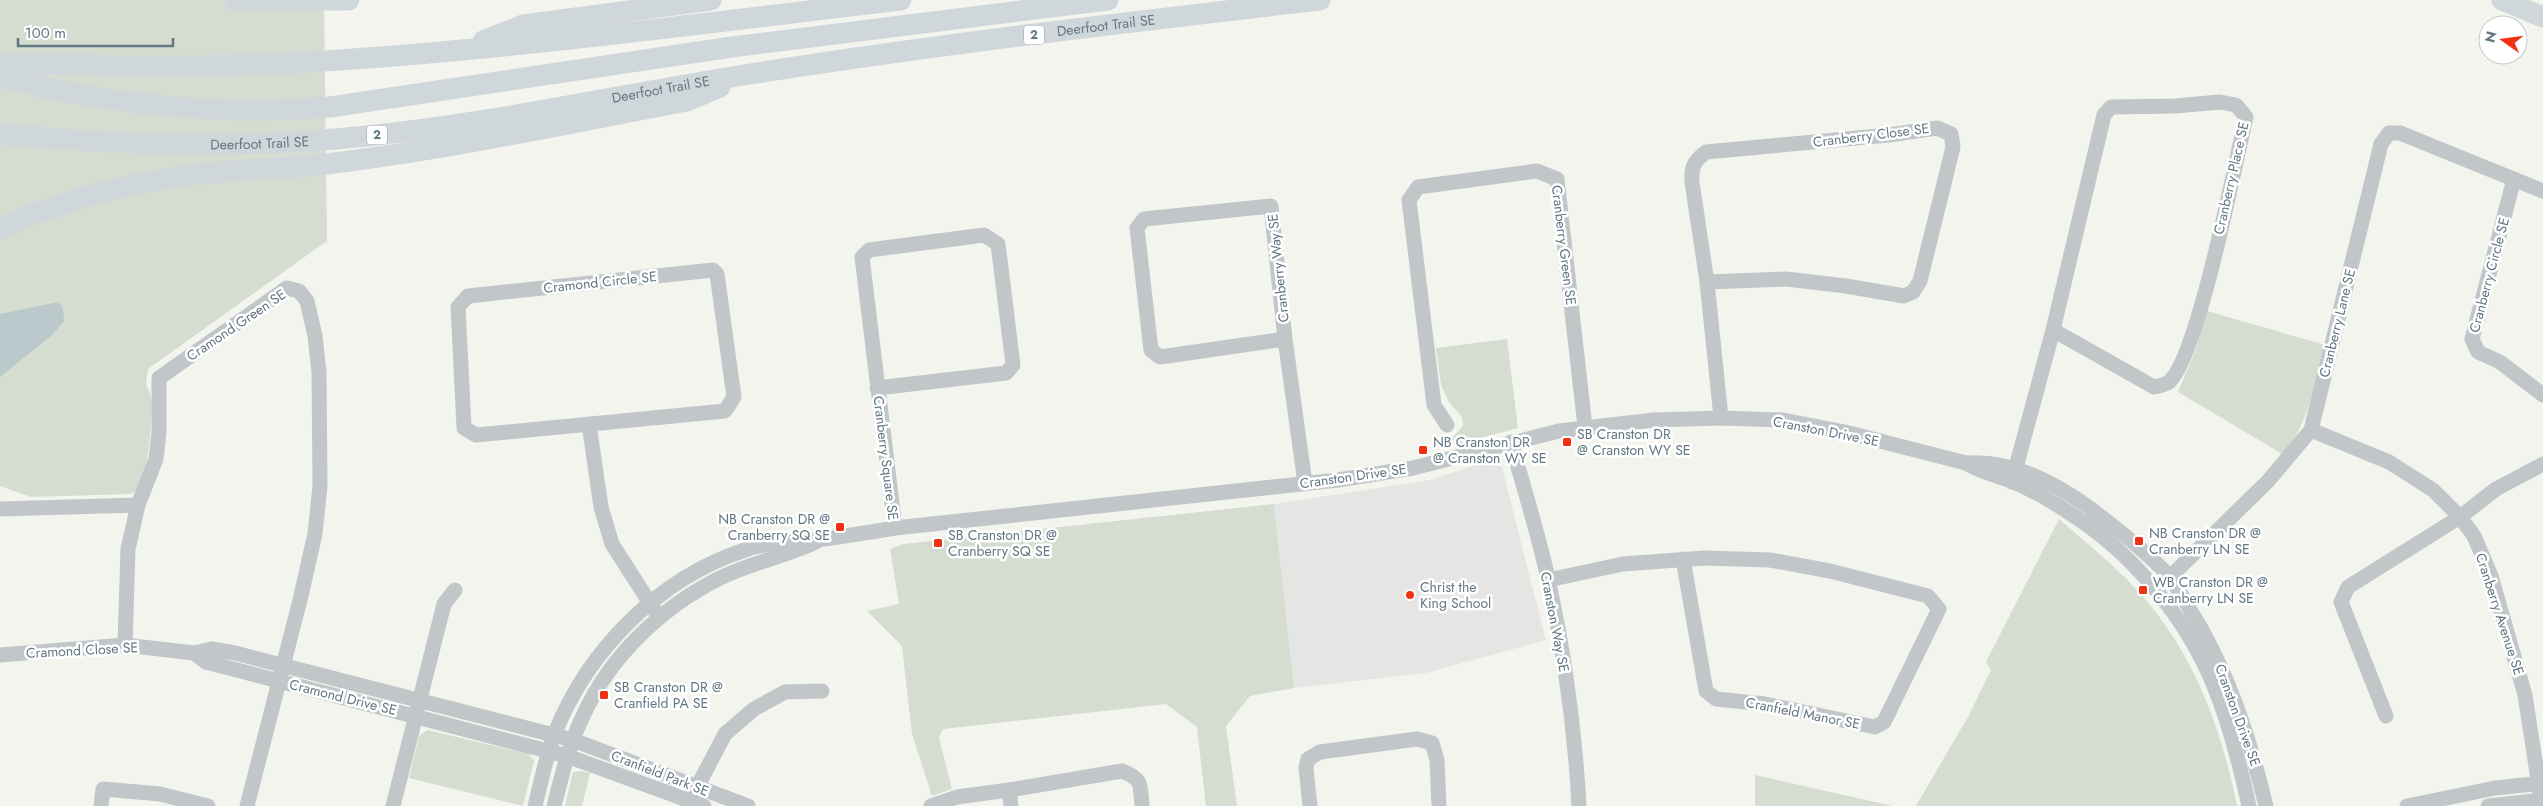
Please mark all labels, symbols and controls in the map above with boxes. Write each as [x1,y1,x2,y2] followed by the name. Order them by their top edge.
[1056,9,1156,41] street label: Deerfoot Trail SE
[18,15,172,47] scale bar
[2478,15,2528,65] north arrow
[25,22,66,44] text: 100 m
[1024,26,1044,44] road number: 2
[2479,29,2501,45] text: N
[610,71,711,108] street label: Deerfoot Trail SE
[1812,118,1930,152] street label: Cranberry Close SE
[2208,120,2254,236] street label: Cranberry Place SE
[367,126,387,144] road number: 2
[210,131,310,154] street label: Deerfoot Trail SE
[1547,184,1581,306] street label: Cranberry Green SE
[1262,213,1294,323] street label: Cranberry Way SE
[2464,215,2514,335] street label: Cranberry Circle SE
[542,266,658,298] street label: Cramond Circle SE
[2314,267,2360,379] street label: Cranberry Lane SE
[182,284,290,366] street label: Cramond Green SE
[868,395,904,521] street label: Cranberry Square SE
[1771,411,1881,451] street label: Cranston Drive SE
[1577,424,1691,460] place label: SB Cranston DR @ Cranston WY SE
[1433,432,1547,468] place label: NB Cranston DR @ Cranston WY SE
[1561,436,1573,448] marker: SB Cranston DR @ Cranston WY SE
[1417,444,1429,456] marker: NB Cranston DR @ Cranston WY SE
[1298,459,1408,493] street label: Cranston Drive SE
[718,509,830,545] place label: NB Cranston DR @ Cranberry SQ SE
[834,521,846,533] marker: NB Cranston DR @ Cranberry SQ SE
[2149,523,2261,559] place label: NB Cranston DR @ Cranberry LN SE
[948,525,1057,561] place label: SB Cranston DR @ Cranberry SQ SE
[2133,535,2145,547] marker: NB Cranston DR @ Cranberry LN SE
[932,537,944,549] marker: SB Cranston DR @ Cranberry SQ SE
[2471,550,2529,678] street label: Cranberry Avenue SE
[1535,570,1575,674] street label: Cranston Way SE
[2153,572,2268,608] place label: WB Cranston DR @ Cranberry LN SE
[1420,577,1491,613] place label: Christ the King School
[2137,584,2149,596] marker: WB Cranston DR @ Cranberry LN SE
[1404,589,1416,601] marker: Christ the King School
[25,637,139,663] street label: Cramond Close SE
[2210,661,2266,769] street label: Cranston Drive SE
[287,674,399,720] street label: Cramond Drive SE
[614,677,723,713] place label: SB Cranston DR @ Cranfield PA SE
[598,689,610,701] marker: SB Cranston DR @ Cranfield PA SE
[1744,692,1862,734] street label: Cranfield Manor SE
[608,745,712,801] street label: Cranfield Park SE

